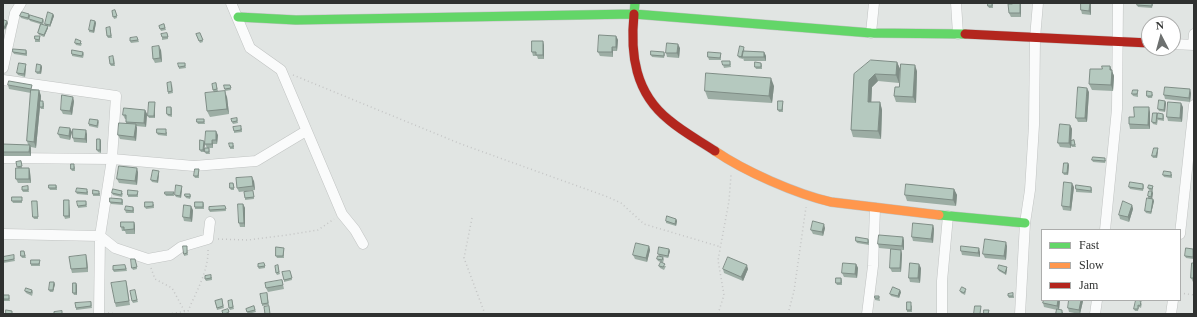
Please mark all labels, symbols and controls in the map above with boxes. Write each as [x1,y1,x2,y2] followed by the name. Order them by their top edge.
[1141,16,1181,56] north arrow
[1155,19,1164,31] text: N
[1041,229,1181,301] legend
[1079,238,1099,252] text: Fast
[1079,258,1104,272] text: Slow
[1079,278,1098,292] text: Jam

